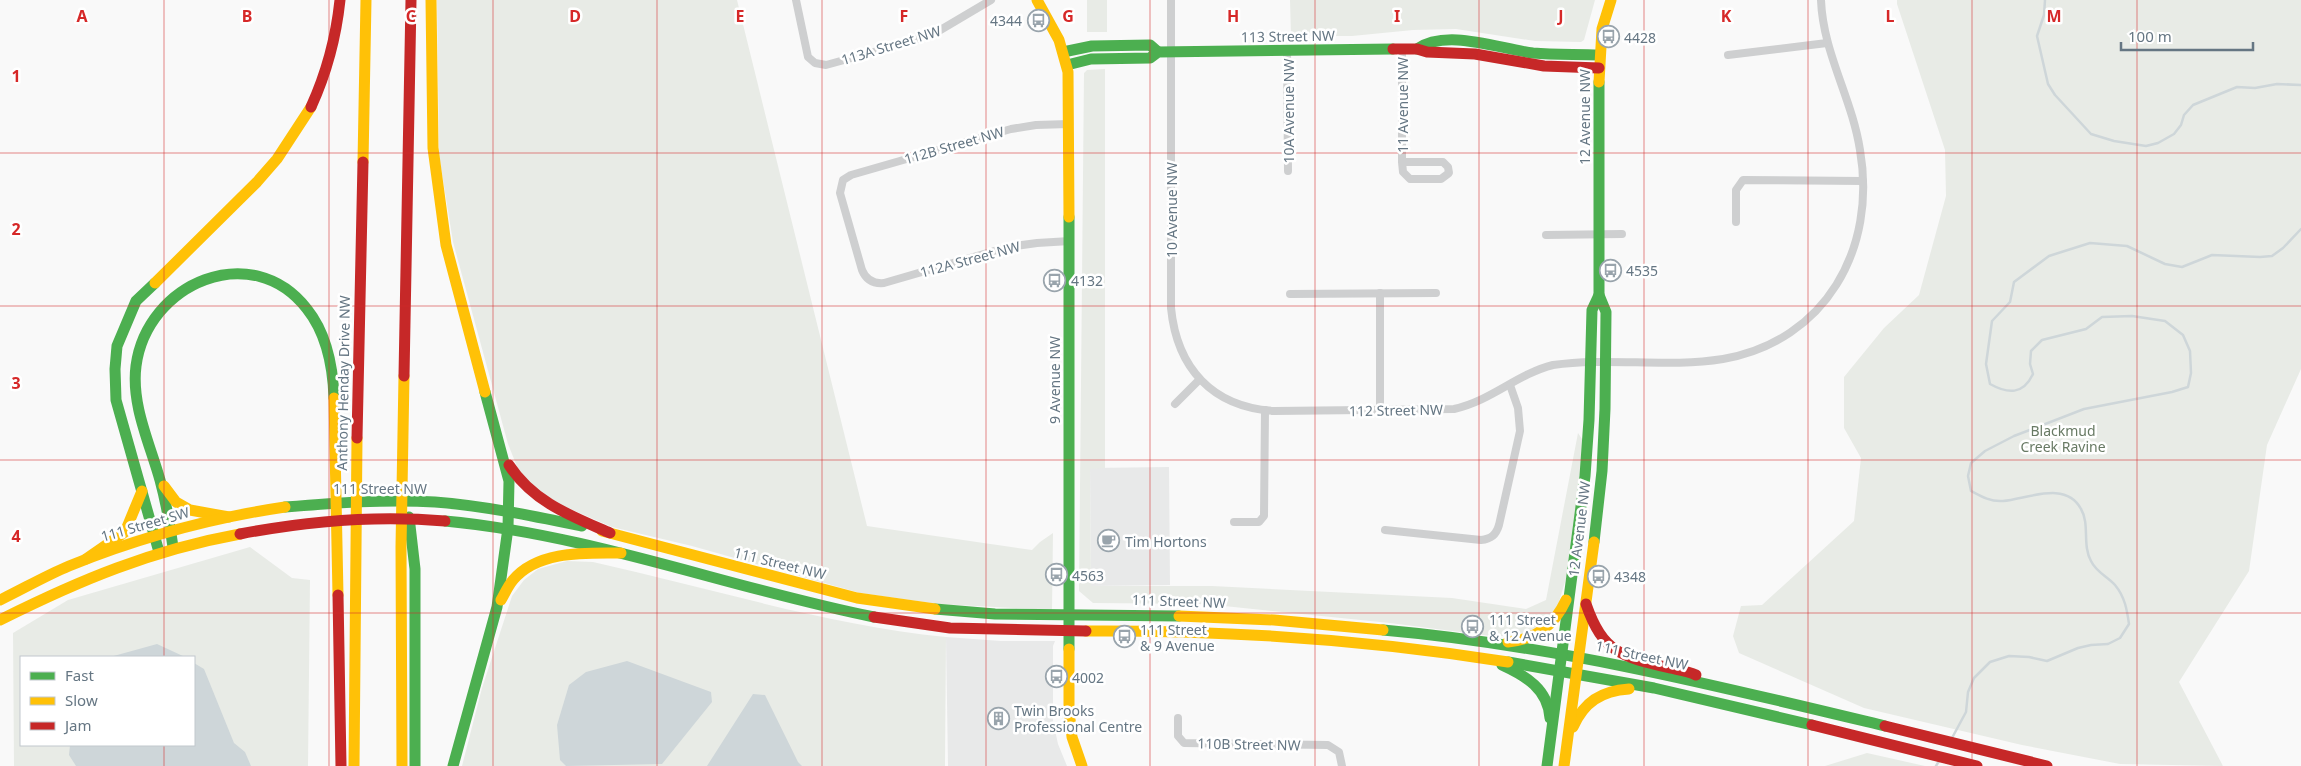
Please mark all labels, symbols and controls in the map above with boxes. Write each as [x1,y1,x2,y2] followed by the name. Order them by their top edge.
[76,5,88,27] text: A
[242,5,252,27] text: B
[406,5,416,27] text: C
[569,5,581,27] text: D
[736,5,745,27] text: E
[900,5,908,27] text: F
[1062,5,1074,27] text: G
[1227,5,1239,27] text: H
[1394,5,1400,27] text: I
[1556,5,1564,27] text: J
[1721,5,1732,27] text: K
[1886,5,1895,27] text: L
[2046,5,2062,27] text: M
[1026,8,1050,32] bus stop icon: 4344
[990,11,1022,30] place label: 4344
[2121,20,2254,52] scale bar
[839,21,943,69] street label: 113A Street NW
[1596,25,1620,49] bus stop icon: 4428
[1241,26,1335,46] street label: 113 Street NW
[2128,26,2172,46] text: 100 m
[1624,28,1656,47] place label: 4428
[1393,57,1412,153] street label: 11 Avenue NW
[1279,58,1298,164] street label: 10A Avenue NW
[11,65,21,87] text: 1
[1575,69,1594,165] street label: 12 Avenue NW
[902,122,1006,168] street label: 112B Street NW
[1162,162,1181,258] street label: 10 Avenue NW
[11,218,21,240] text: 2
[918,236,1022,282] street label: 112A Street NW
[1598,258,1622,282] bus stop icon: 4535
[1626,261,1658,280] place label: 4535
[1043,268,1067,292] bus stop icon: 4132
[1071,271,1103,290] place label: 4132
[332,295,354,471] street label: Anthony Henday Drive NW
[1045,336,1064,424] street label: 9 Avenue NW
[11,372,21,394] text: 3
[1349,400,1443,420] street label: 112 Street NW
[2020,421,2106,456] park label: Blackmud Creek Ravine
[333,479,427,498] street label: 111 Street NW
[1564,480,1594,578] street label: 12 Avenue NW
[99,502,191,546] street label: 111 Street SW
[11,525,21,547] text: 4
[1097,529,1121,553] cafe icon: Tim Hortons
[1125,532,1207,551] place label: Tim Hortons
[732,542,828,584] street label: 111 Street NW
[1044,563,1068,587] bus stop icon: 4563
[1586,564,1610,588] bus stop icon: 4348
[1072,566,1104,585] place label: 4563
[1614,567,1646,586] place label: 4348
[1132,590,1226,612] street label: 111 Street NW
[1489,610,1572,645] place label: 111 Street & 12 Avenue
[1461,615,1485,639] bus stop icon: 111 Street & 12 Avenue
[1140,620,1215,655] place label: 111 Street & 9 Avenue
[1112,625,1136,649] bus stop icon: 111 Street & 9 Avenue
[1594,636,1690,674] street label: 111 Street NW
[20,656,195,746] legend
[65,665,94,685] text: Fast
[1044,665,1068,689] bus stop icon: 4002
[1072,668,1104,687] place label: 4002
[65,690,98,710] text: Slow
[1014,701,1142,736] place label: Twin Brooks Professional Centre
[986,706,1010,730] building icon: Twin Brooks Professional Centre
[63,715,92,735] text: Jam
[1197,734,1301,754] street label: 110B Street NW

